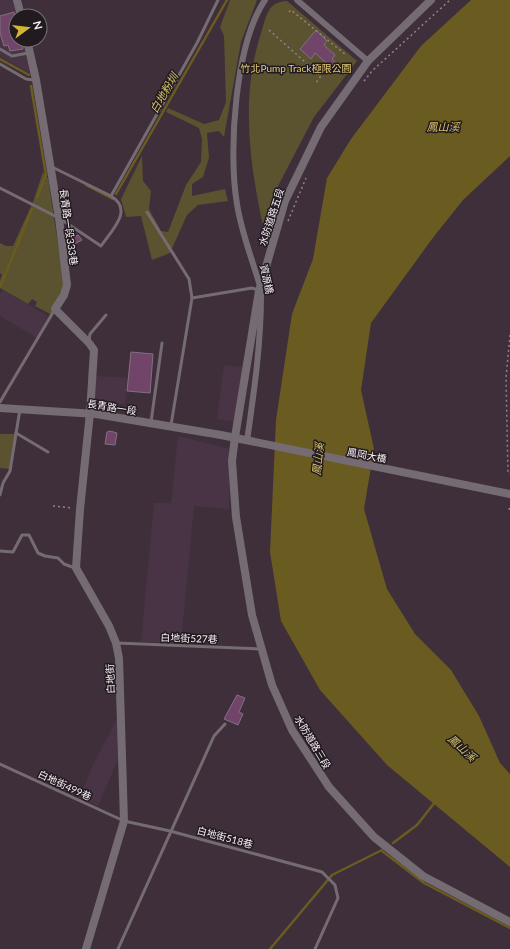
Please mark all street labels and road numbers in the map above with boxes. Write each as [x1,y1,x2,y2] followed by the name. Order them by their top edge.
[256,187,286,247] street label: 水防道路五段
[58,188,80,266] street label: 長青路一段333巷
[258,263,276,295] street label: 資源橋
[86,397,138,417] street label: 長青路一段
[346,445,388,465] street label: 鳳岡大橋
[160,631,218,645] street label: 白地街527巷
[103,664,117,694] street label: 白地街
[292,713,334,771] street label: 水防道路三段
[36,767,94,803] street label: 白地街499巷
[196,824,254,850] street label: 白地街518巷

